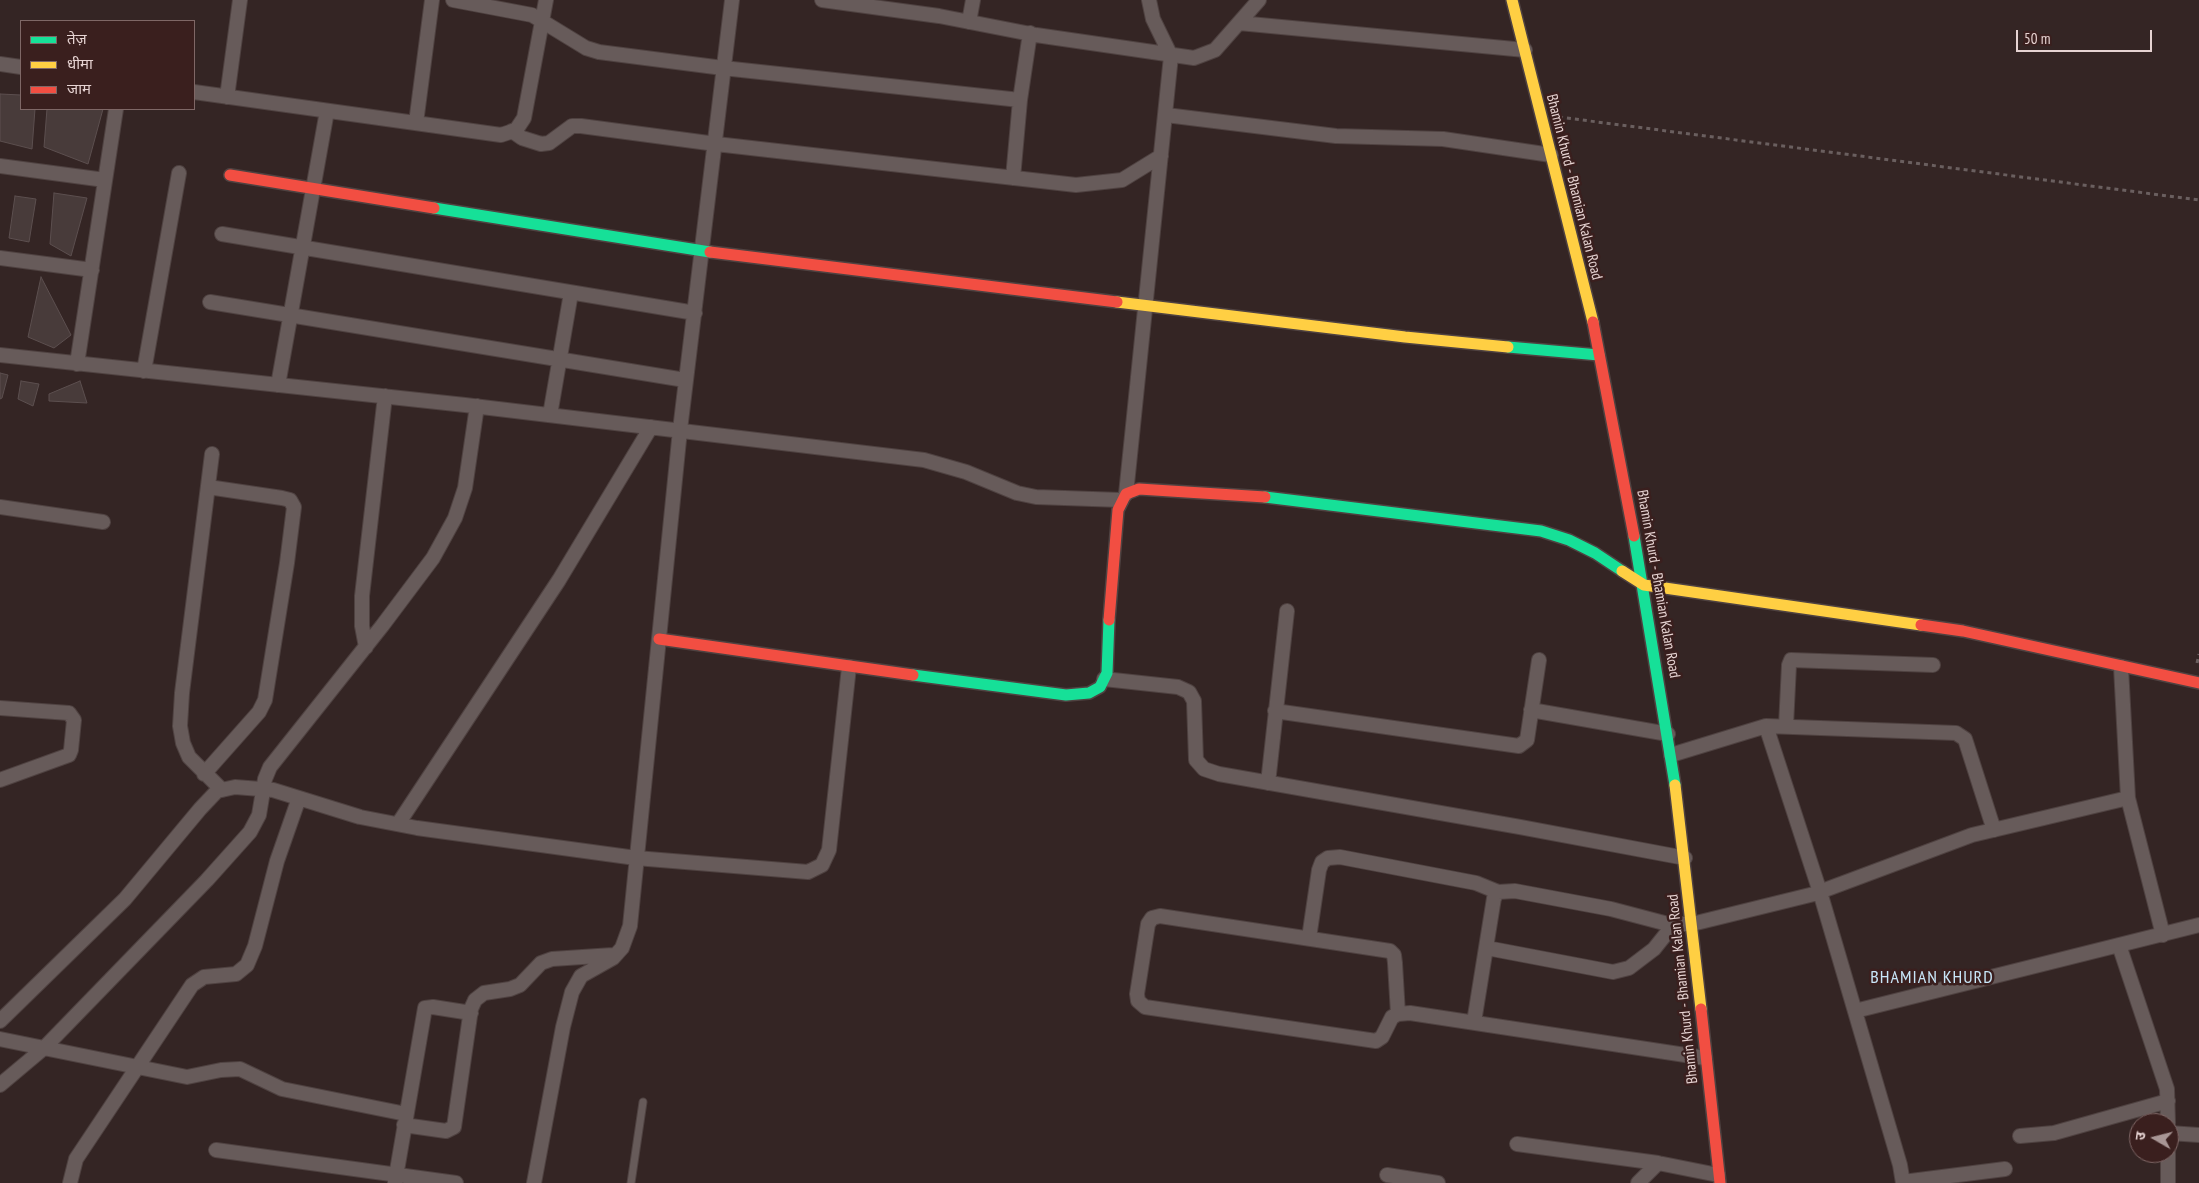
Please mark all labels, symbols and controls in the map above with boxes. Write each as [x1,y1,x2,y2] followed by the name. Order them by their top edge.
[20,20,195,110] legend
[2019,20,2155,52] scale bar
[67,29,87,48] text: तेज़
[2024,29,2050,48] text: 50 m
[67,54,93,73] text: धीमा
[67,79,91,98] text: जाम
[1542,92,1606,282] street label: Bhamin Khurd - Bhamian Kalan Road
[1633,489,1683,679] street label: Bhamin Khurd - Bhamian Kalan Road
[1664,893,1702,1085] street label: Bhamin Khurd - Bhamian Kalan Road
[1869,967,1995,989] district label: BHAMIAN KHURD
[2129,1113,2179,1163] north arrow
[2131,1131,2150,1141] text: उ

